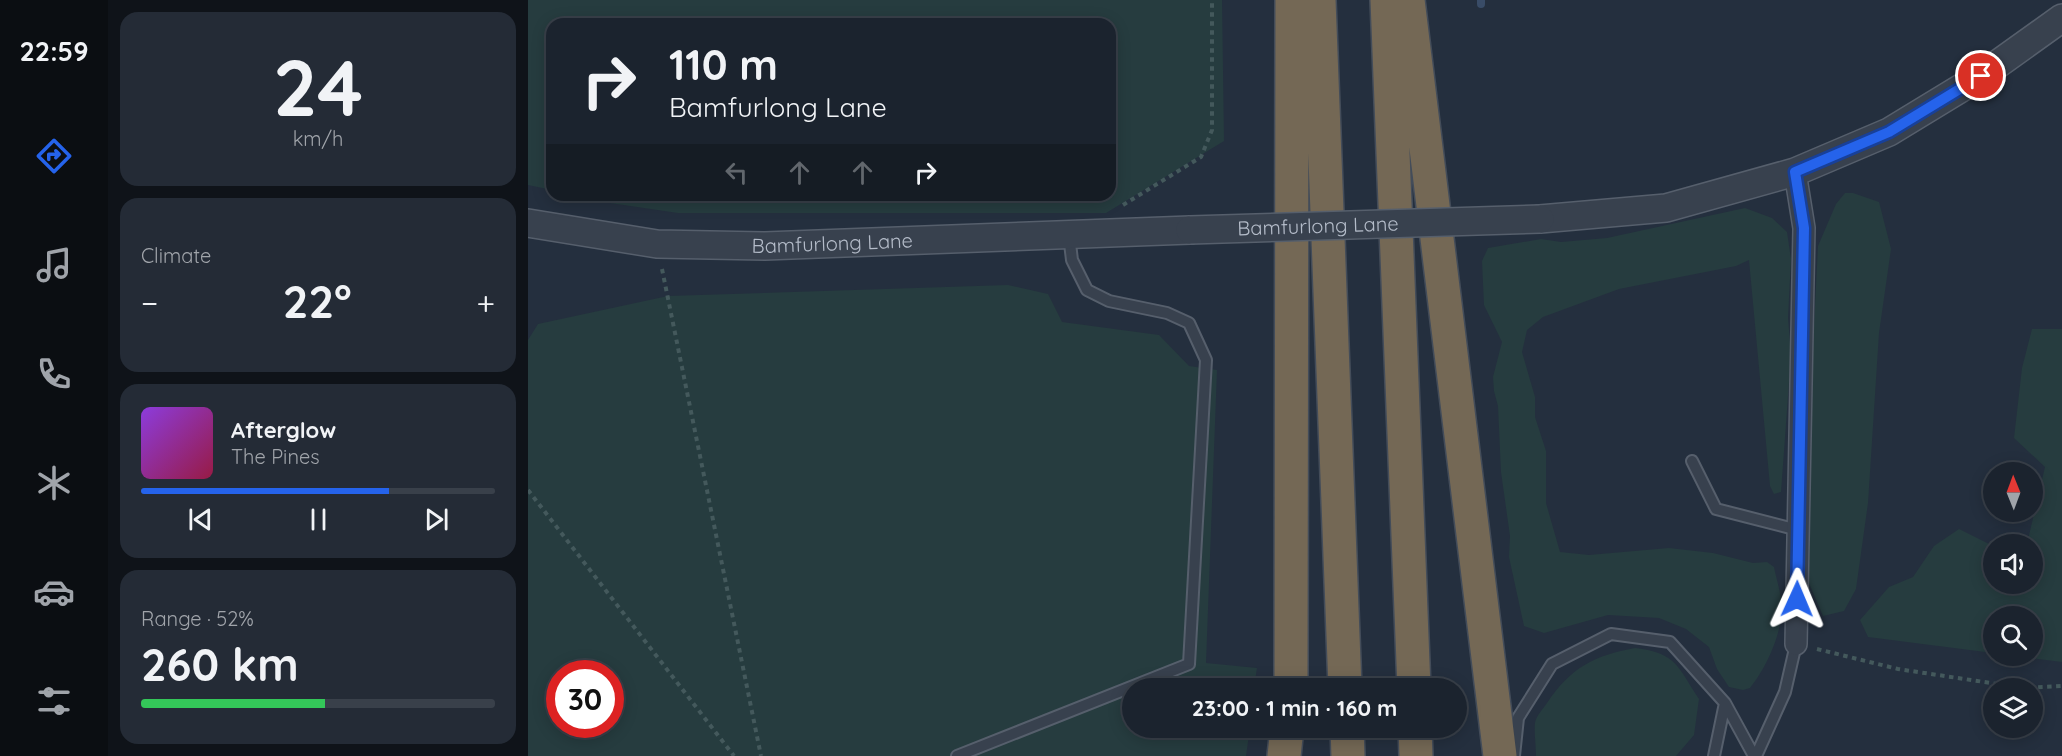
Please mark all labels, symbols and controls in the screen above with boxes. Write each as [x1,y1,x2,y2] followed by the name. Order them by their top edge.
[20,34,89,68] text: 22:59
[273,38,363,136] text: 24
[669,38,778,91] text: 110 m
[570,42,648,120] icon: right
[1955,50,2006,101] pin
[1964,59,1997,92] icon: arrive
[669,90,887,124] text: Bamfurlong Lane
[293,126,343,151] text: km/h
[33,135,75,177] icon: directions
[720,156,753,189] icon: left
[783,156,816,189] icon: ahead
[846,156,879,189] icon: ahead
[909,156,942,189] icon: right
[1237,210,1399,241] street label: Bamfurlong Lane
[751,227,913,258] street label: Bamfurlong Lane
[141,243,211,268] text: Climate
[33,244,75,286] icon: music
[283,273,352,329] text: 22°
[141,282,158,323] text: −
[476,282,495,323] text: +
[33,353,75,395] icon: phone
[231,416,336,444] text: Afterglow
[231,444,320,469] text: The Pines
[33,462,75,504] icon: climate
[1983,462,2043,522] north arrow
[1983,462,2043,738] map controls
[184,503,217,536] icon: previous
[302,503,335,536] icon: pause
[420,503,453,536] icon: next
[1983,534,2043,594] button: sound
[1765,567,1829,631] position arrow
[33,571,75,613] icon: car
[141,606,254,631] text: Range · 52%
[1983,606,2043,666] button: search
[141,636,299,692] text: 260 km
[546,660,624,738] speed limit sign: 30
[1983,678,2043,738] button: layers
[33,680,75,722] icon: filters
[1192,694,1397,722] text: 23:00 · 1 min · 160 m

